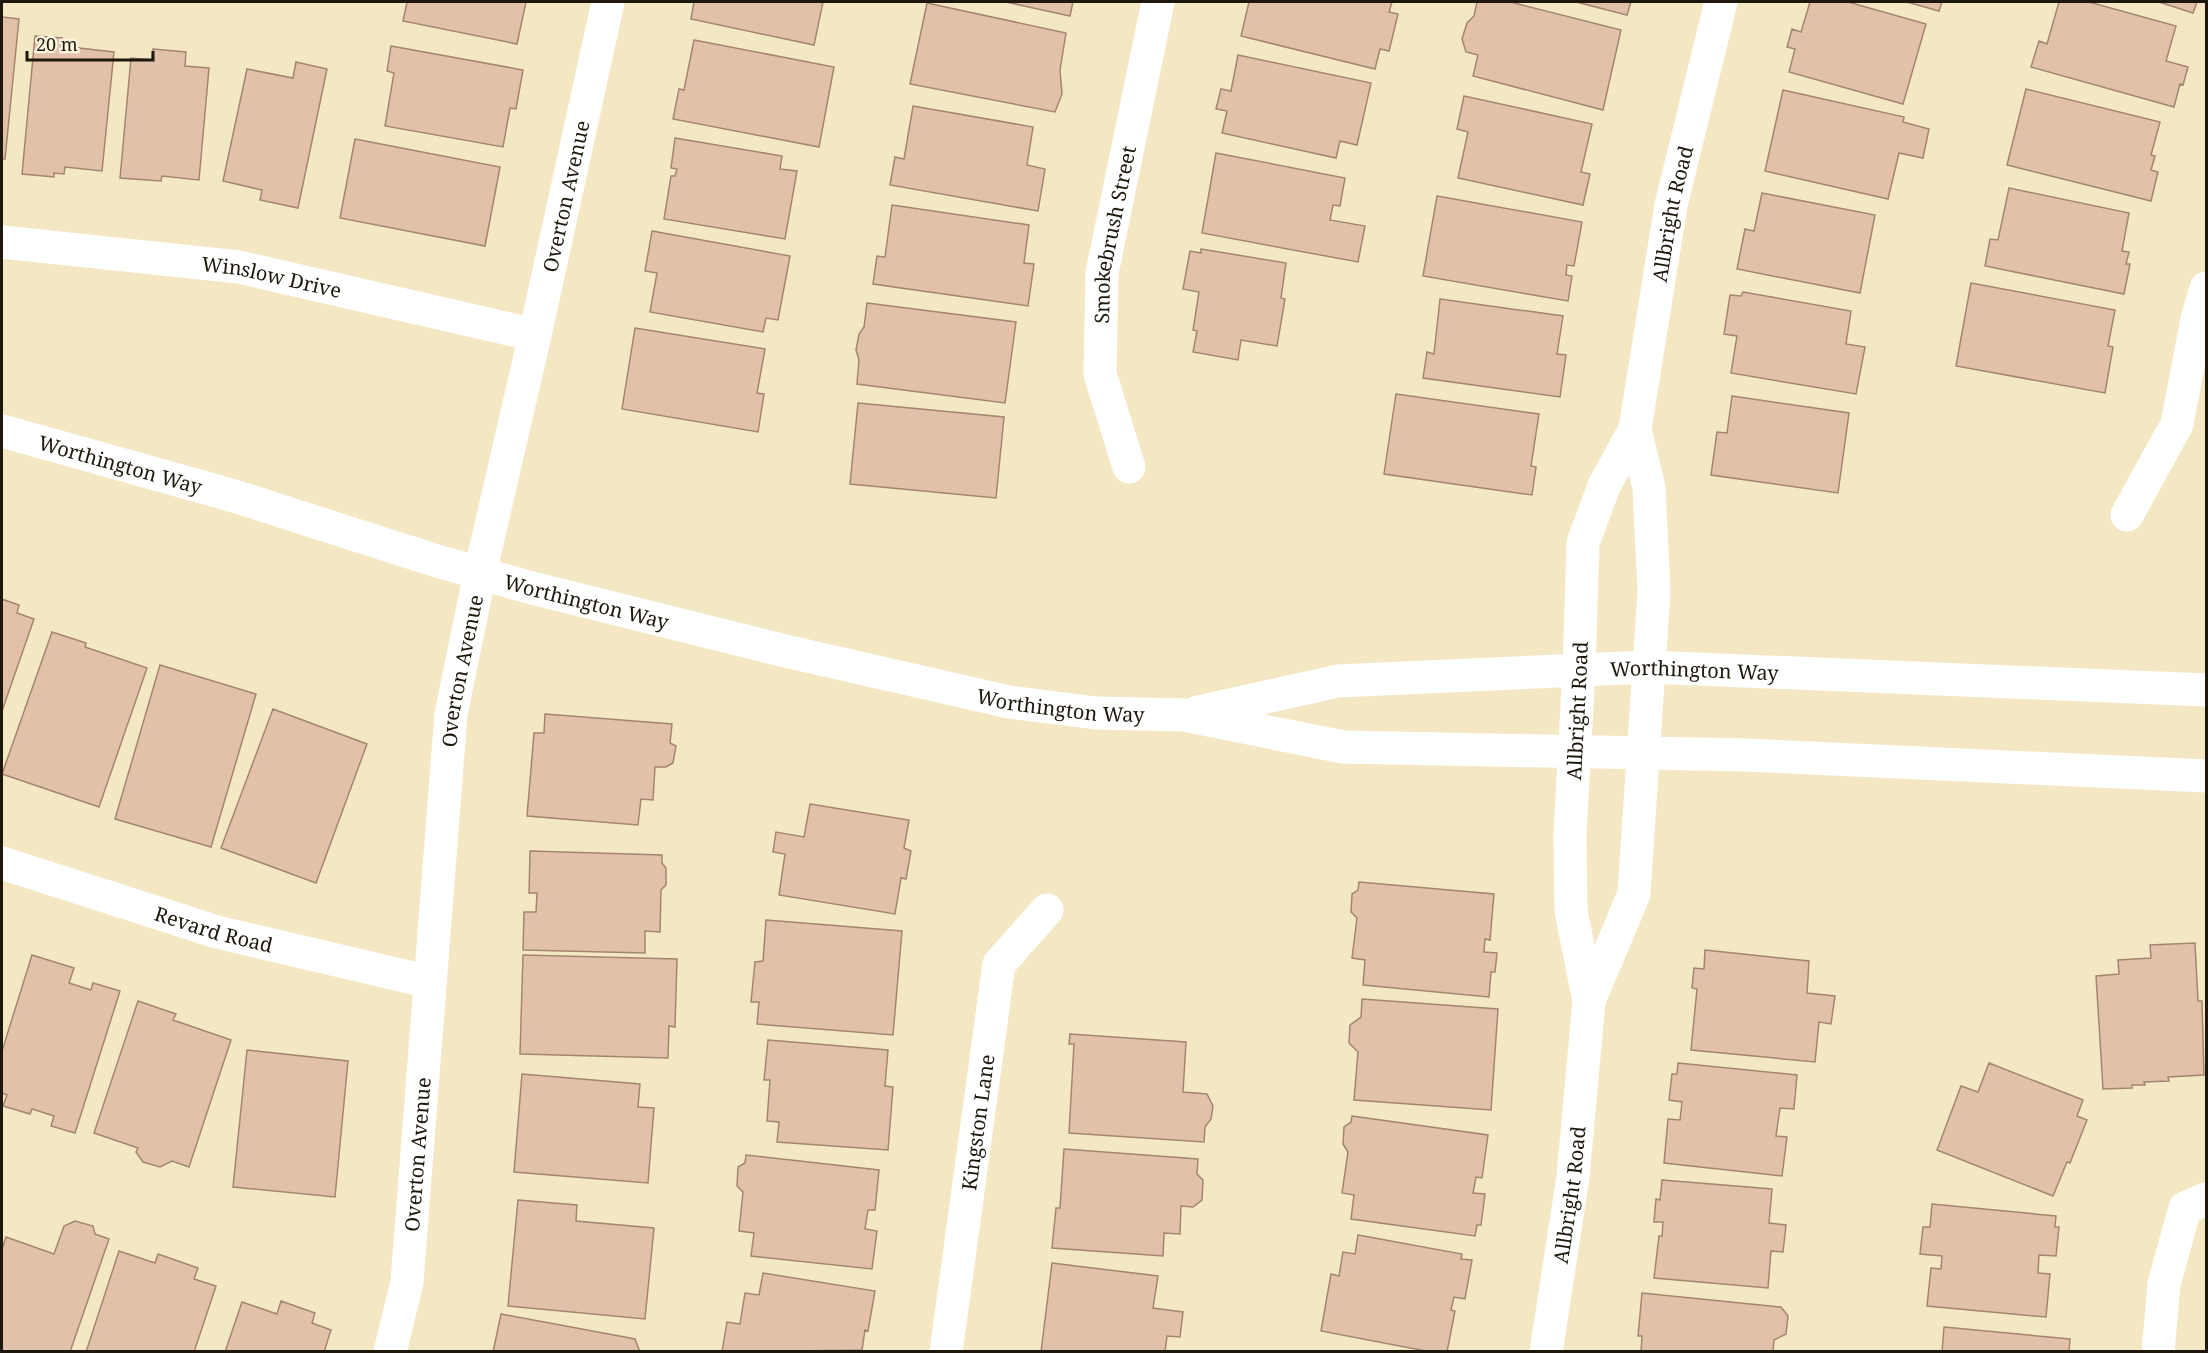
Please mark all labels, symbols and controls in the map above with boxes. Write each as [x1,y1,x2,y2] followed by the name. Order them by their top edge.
[27,24,153,62] scale bar
[36,32,78,56] text: 20 m
[536,118,595,275] street label: Overton Avenue
[1087,143,1141,324] street label: Smokebrush Street
[1645,143,1699,284] street label: Allbright Road
[200,250,344,304] street label: Winslow Drive
[35,428,206,500] street label: Worthington Way
[501,567,672,635] street label: Worthington Way
[435,592,489,748] street label: Overton Avenue
[1560,641,1593,781] street label: Allbright Road
[1609,653,1780,686] street label: Worthington Way
[974,682,1145,728] street label: Worthington Way
[151,899,276,958] street label: Revard Road
[955,1052,1000,1192] street label: Kingston Lane
[397,1076,436,1233] street label: Overton Avenue
[1546,1125,1591,1265] street label: Allbright Road

